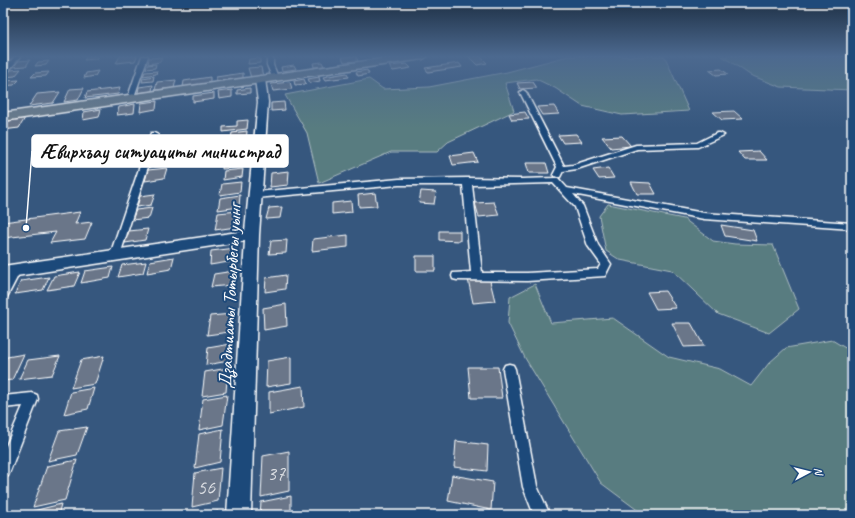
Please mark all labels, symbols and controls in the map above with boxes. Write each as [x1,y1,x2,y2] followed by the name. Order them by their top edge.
[32,135,288,167] callout: Æвирхъау ситуациты министрад
[40,139,282,165] text: Æвирхъау ситуациты министрад
[213,200,247,389] street label: Дзадтиаты Тотырбегы уынг
[789,452,829,492] north arrow
[267,461,286,486] house number: 37
[812,467,827,477] text: N
[197,475,216,500] house number: 56

